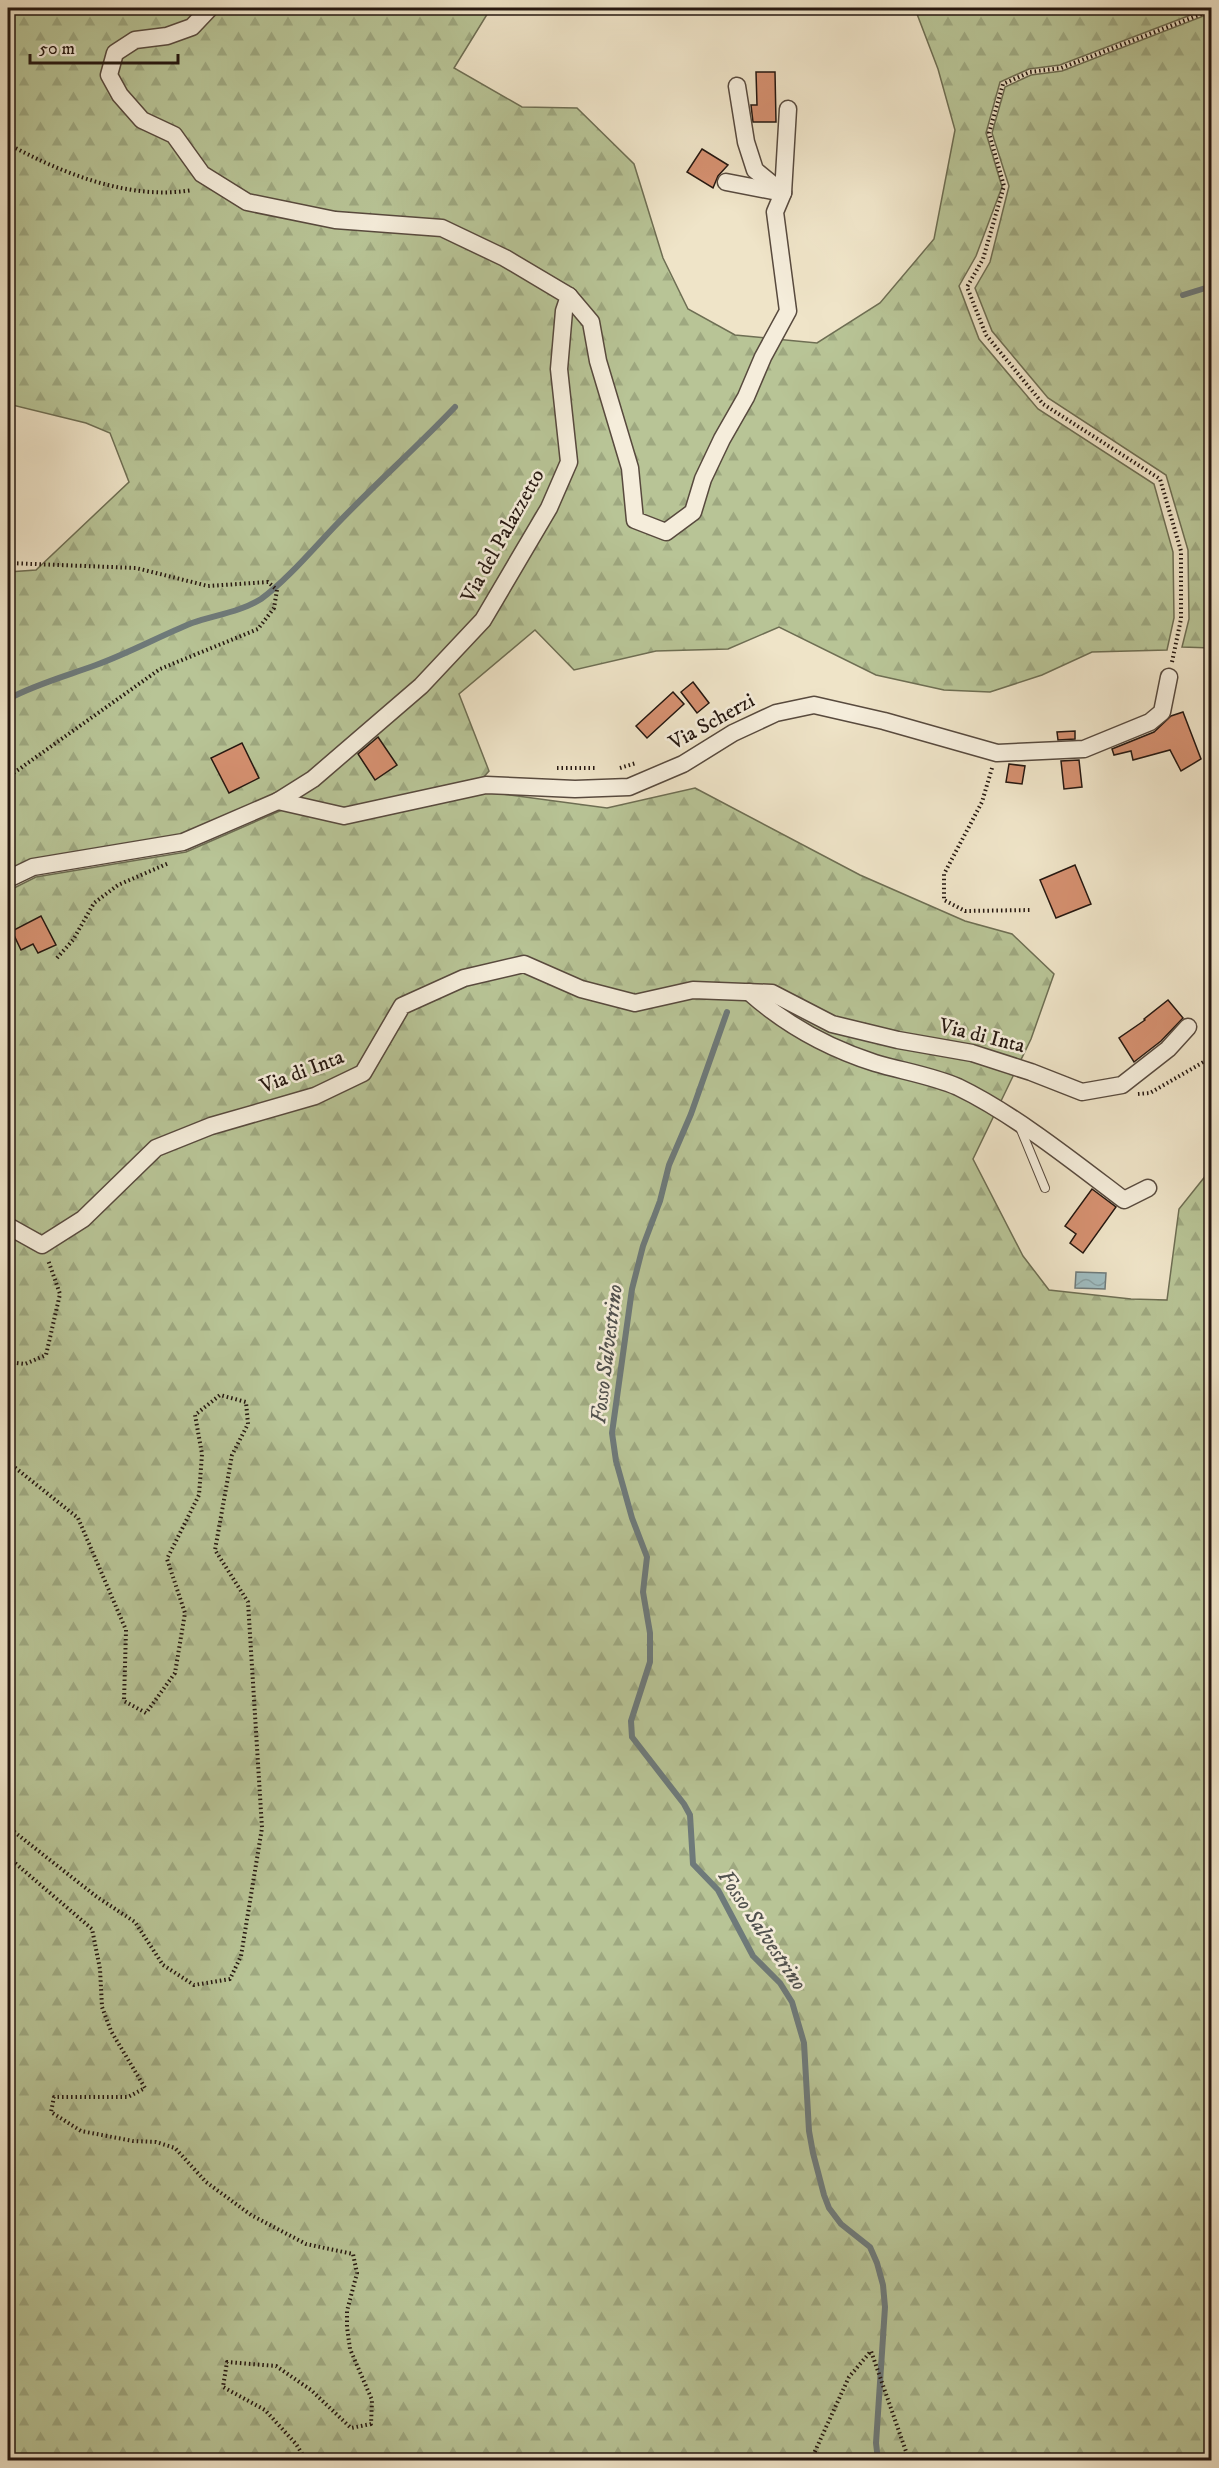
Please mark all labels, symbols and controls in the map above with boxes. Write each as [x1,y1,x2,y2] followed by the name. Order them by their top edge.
[30,27,178,65] scale bar
[39,38,75,60] text: 50 m
[455,465,550,608] street label: Via del Palazzetto
[664,688,759,757] street label: Via Scherzi
[935,1013,1028,1059] street label: Via di Inta
[256,1044,348,1100] street label: Via di Inta
[585,1283,629,1425] water label: Fosso Salvestrino
[712,1864,812,1996] water label: Fosso Salvestrino

